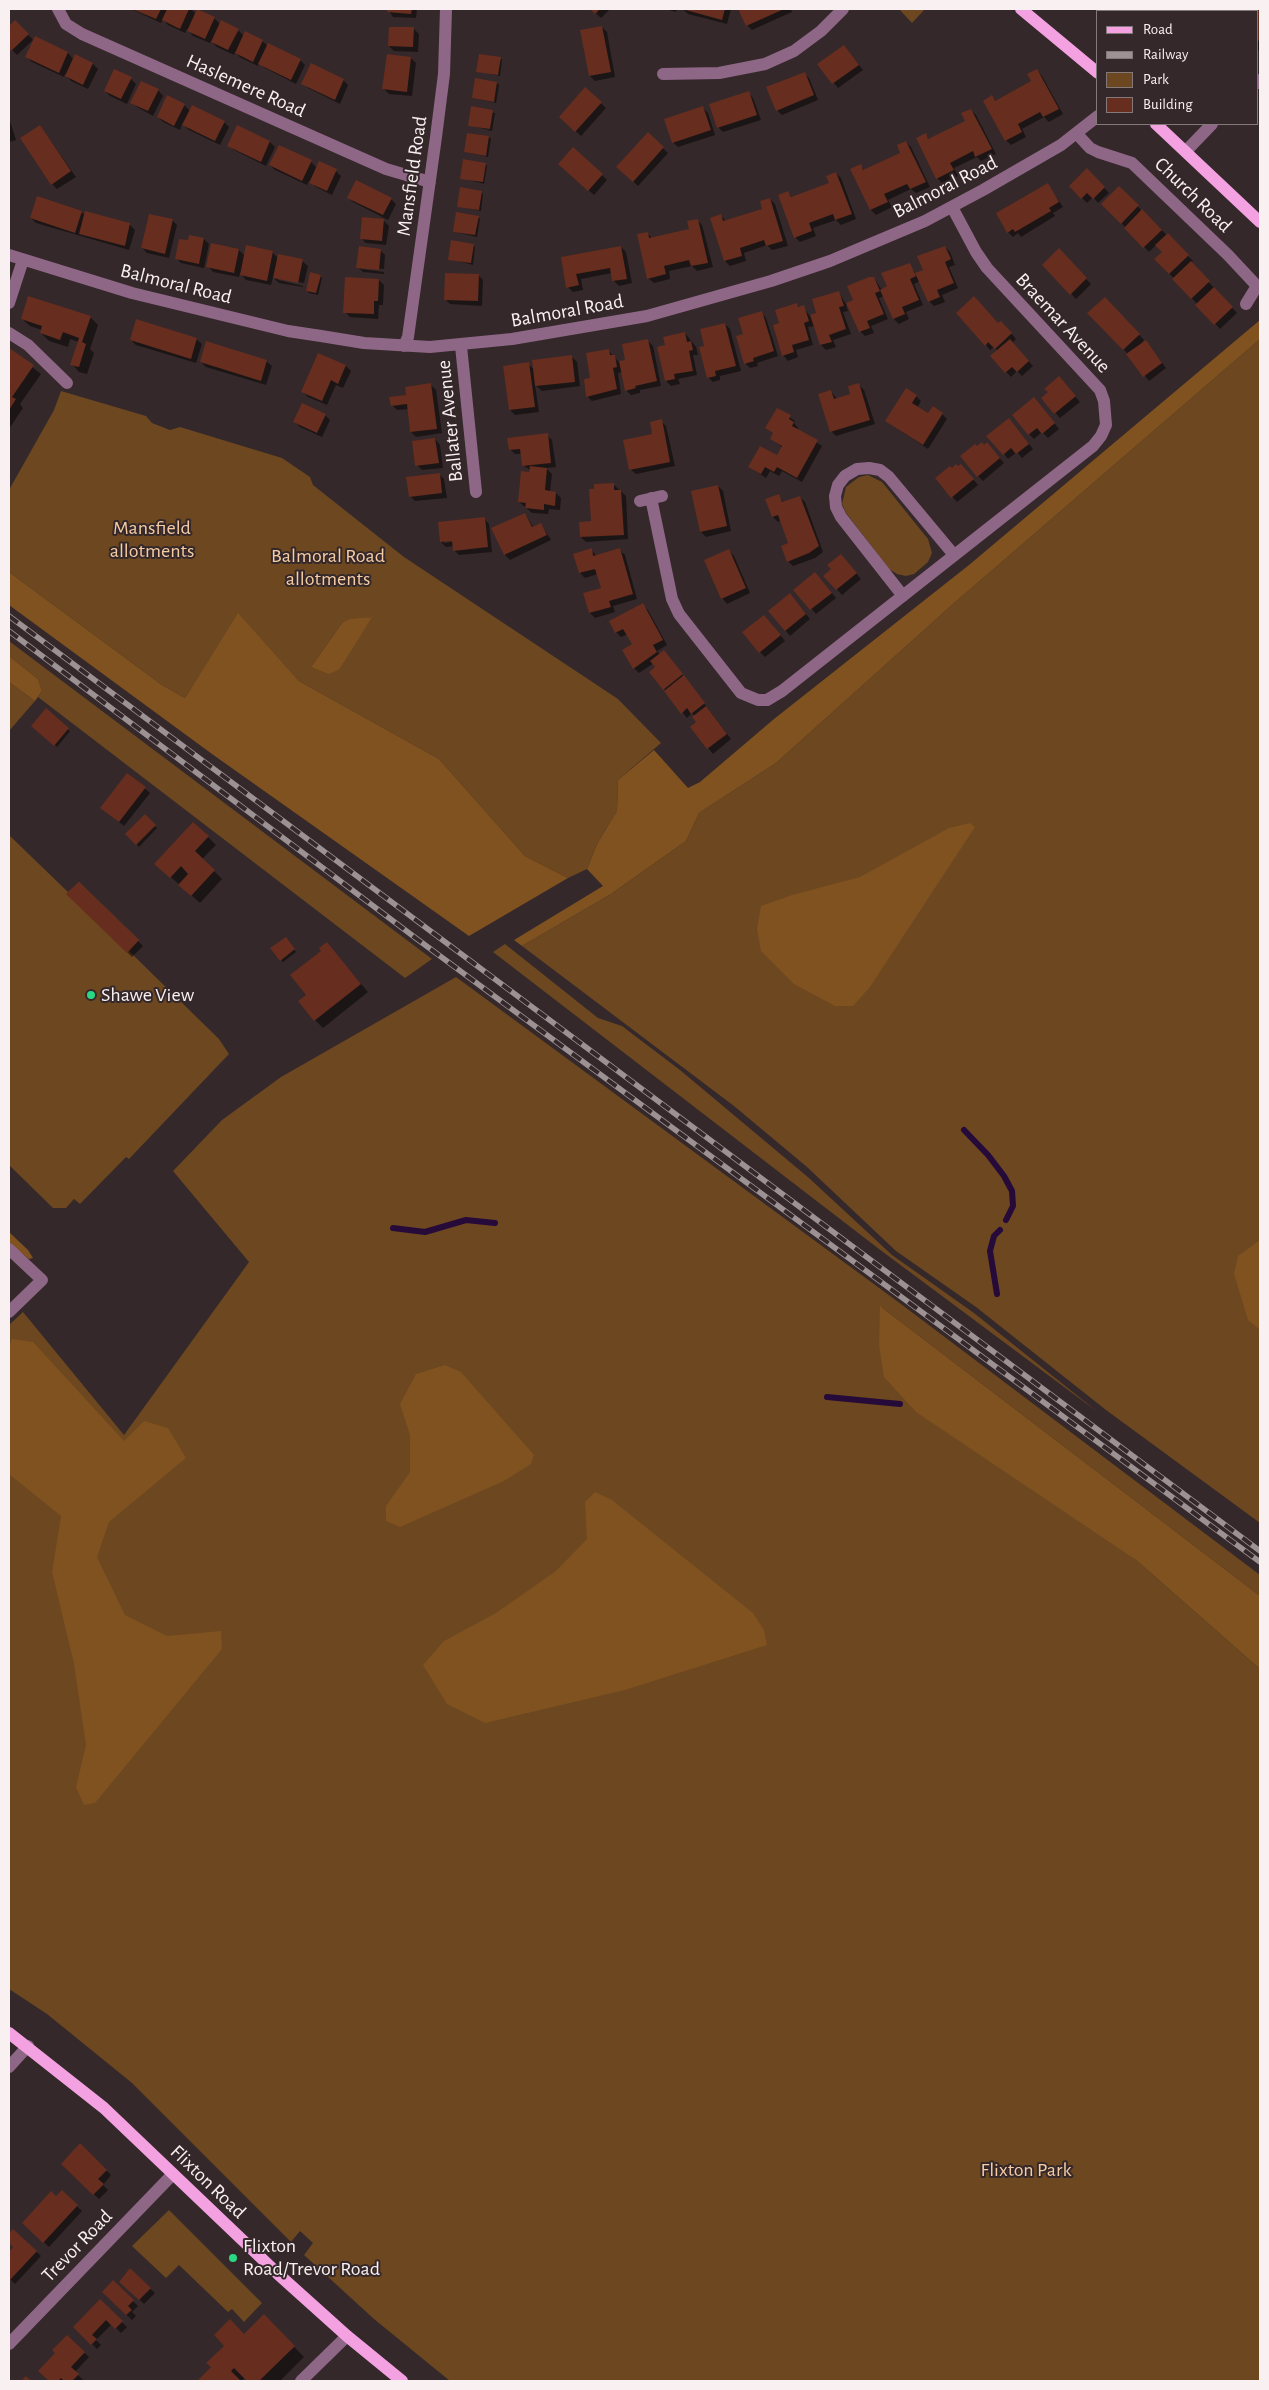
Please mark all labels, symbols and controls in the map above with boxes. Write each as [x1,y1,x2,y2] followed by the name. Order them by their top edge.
[1096,10,1259,125] legend
[1143,22,1173,37] text: Road
[1143,47,1188,62] text: Railway
[183,49,309,123] street label: Haslemere Road
[1143,72,1169,87] text: Park
[1143,97,1193,112] text: Building
[392,114,432,238] street label: Mansfield Road
[889,150,1001,224] street label: Balmoral Road
[1149,152,1237,238] street label: Church Road
[118,259,234,309] street label: Balmoral Road
[1010,268,1116,378] street label: Braemar Avenue
[509,289,625,333] street label: Balmoral Road
[432,359,468,483] street label: Ballater Avenue
[110,516,194,563] park label: Mansfield allotments
[271,544,385,591] park label: Balmoral Road allotments
[101,983,194,1007] place label: Shawe View
[85,989,97,1001] marker: Shawe View
[165,2140,251,2224] street label: Flixton Road
[981,2158,1071,2182] park label: Flixton Park
[37,2205,117,2287] street label: Trevor Road
[243,2234,380,2281] place label: Flixton Road/Trevor Road
[227,2252,239,2264] marker: Flixton Road/Trevor Road

